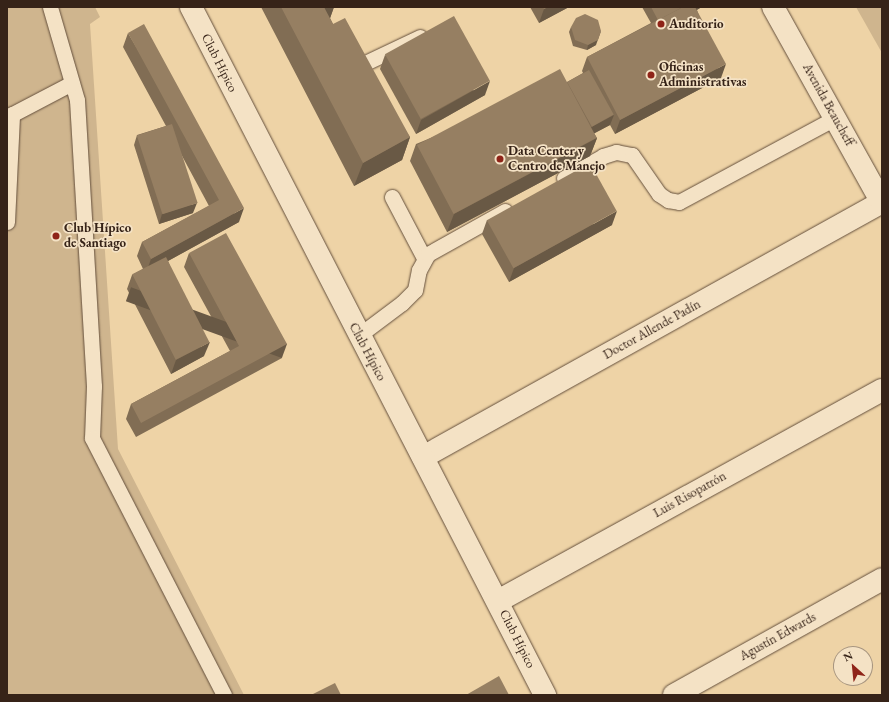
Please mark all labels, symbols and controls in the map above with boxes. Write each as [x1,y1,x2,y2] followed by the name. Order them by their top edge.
[669,16,724,32] place label: Auditorio
[656,19,666,29] marker: Auditorio
[198,31,240,95] street label: Club Hípico
[659,60,747,91] place label: Oficinas Administrativas
[799,61,857,149] street label: Avenida Beaucheff
[646,70,656,80] marker: Oficinas Administrativas
[508,144,605,175] place label: Data Center y Centro de Manejo
[495,154,505,164] marker: Data Center y Centro de Manejo
[64,221,131,252] place label: Club Hípico de Santiago
[51,231,61,241] marker: Club Hípico de Santiago
[601,297,703,363] street label: Doctor Allende Padín
[345,320,389,384] street label: Club Hípico
[651,469,729,521] street label: Luis Risopatrón
[496,607,538,671] street label: Club Hípico
[737,610,819,664] street label: Agustín Edwards
[833,646,873,686] north arrow
[841,648,855,664] text: N

